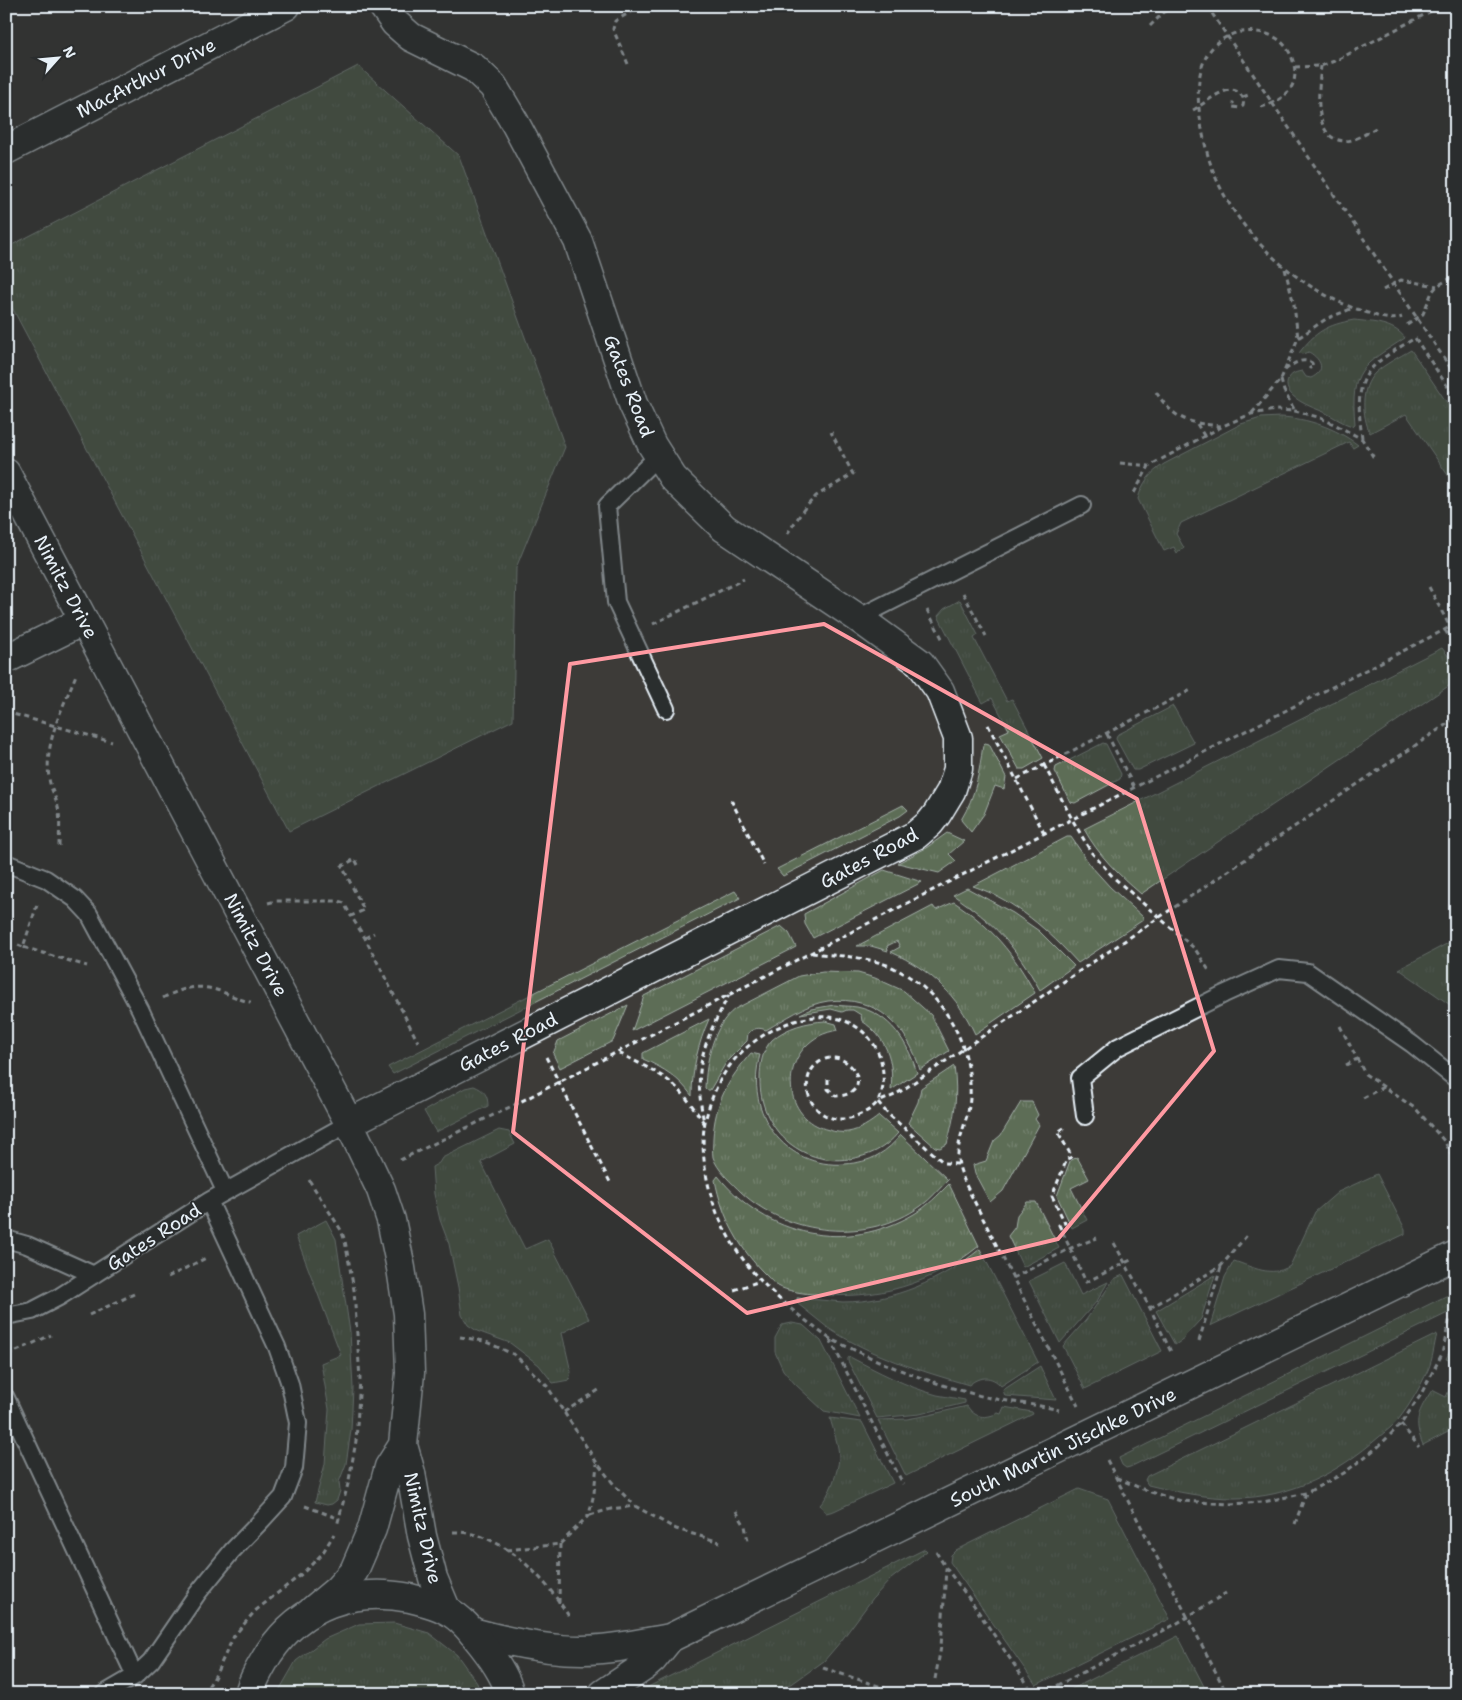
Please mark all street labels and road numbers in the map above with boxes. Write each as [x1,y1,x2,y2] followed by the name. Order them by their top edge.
[72,32,220,124] street label: MacArthur Drive
[598,331,660,441] street label: Gates Road
[28,531,104,643] street label: Nimitz Drive
[816,822,922,894] street label: Gates Road
[218,889,294,1001] street label: Nimitz Drive
[454,1006,562,1078] street label: Gates Road
[102,1197,206,1277] street label: Gates Road
[946,1381,1180,1513] street label: South Martin Jischke Drive
[398,1470,448,1586] street label: Nimitz Drive

